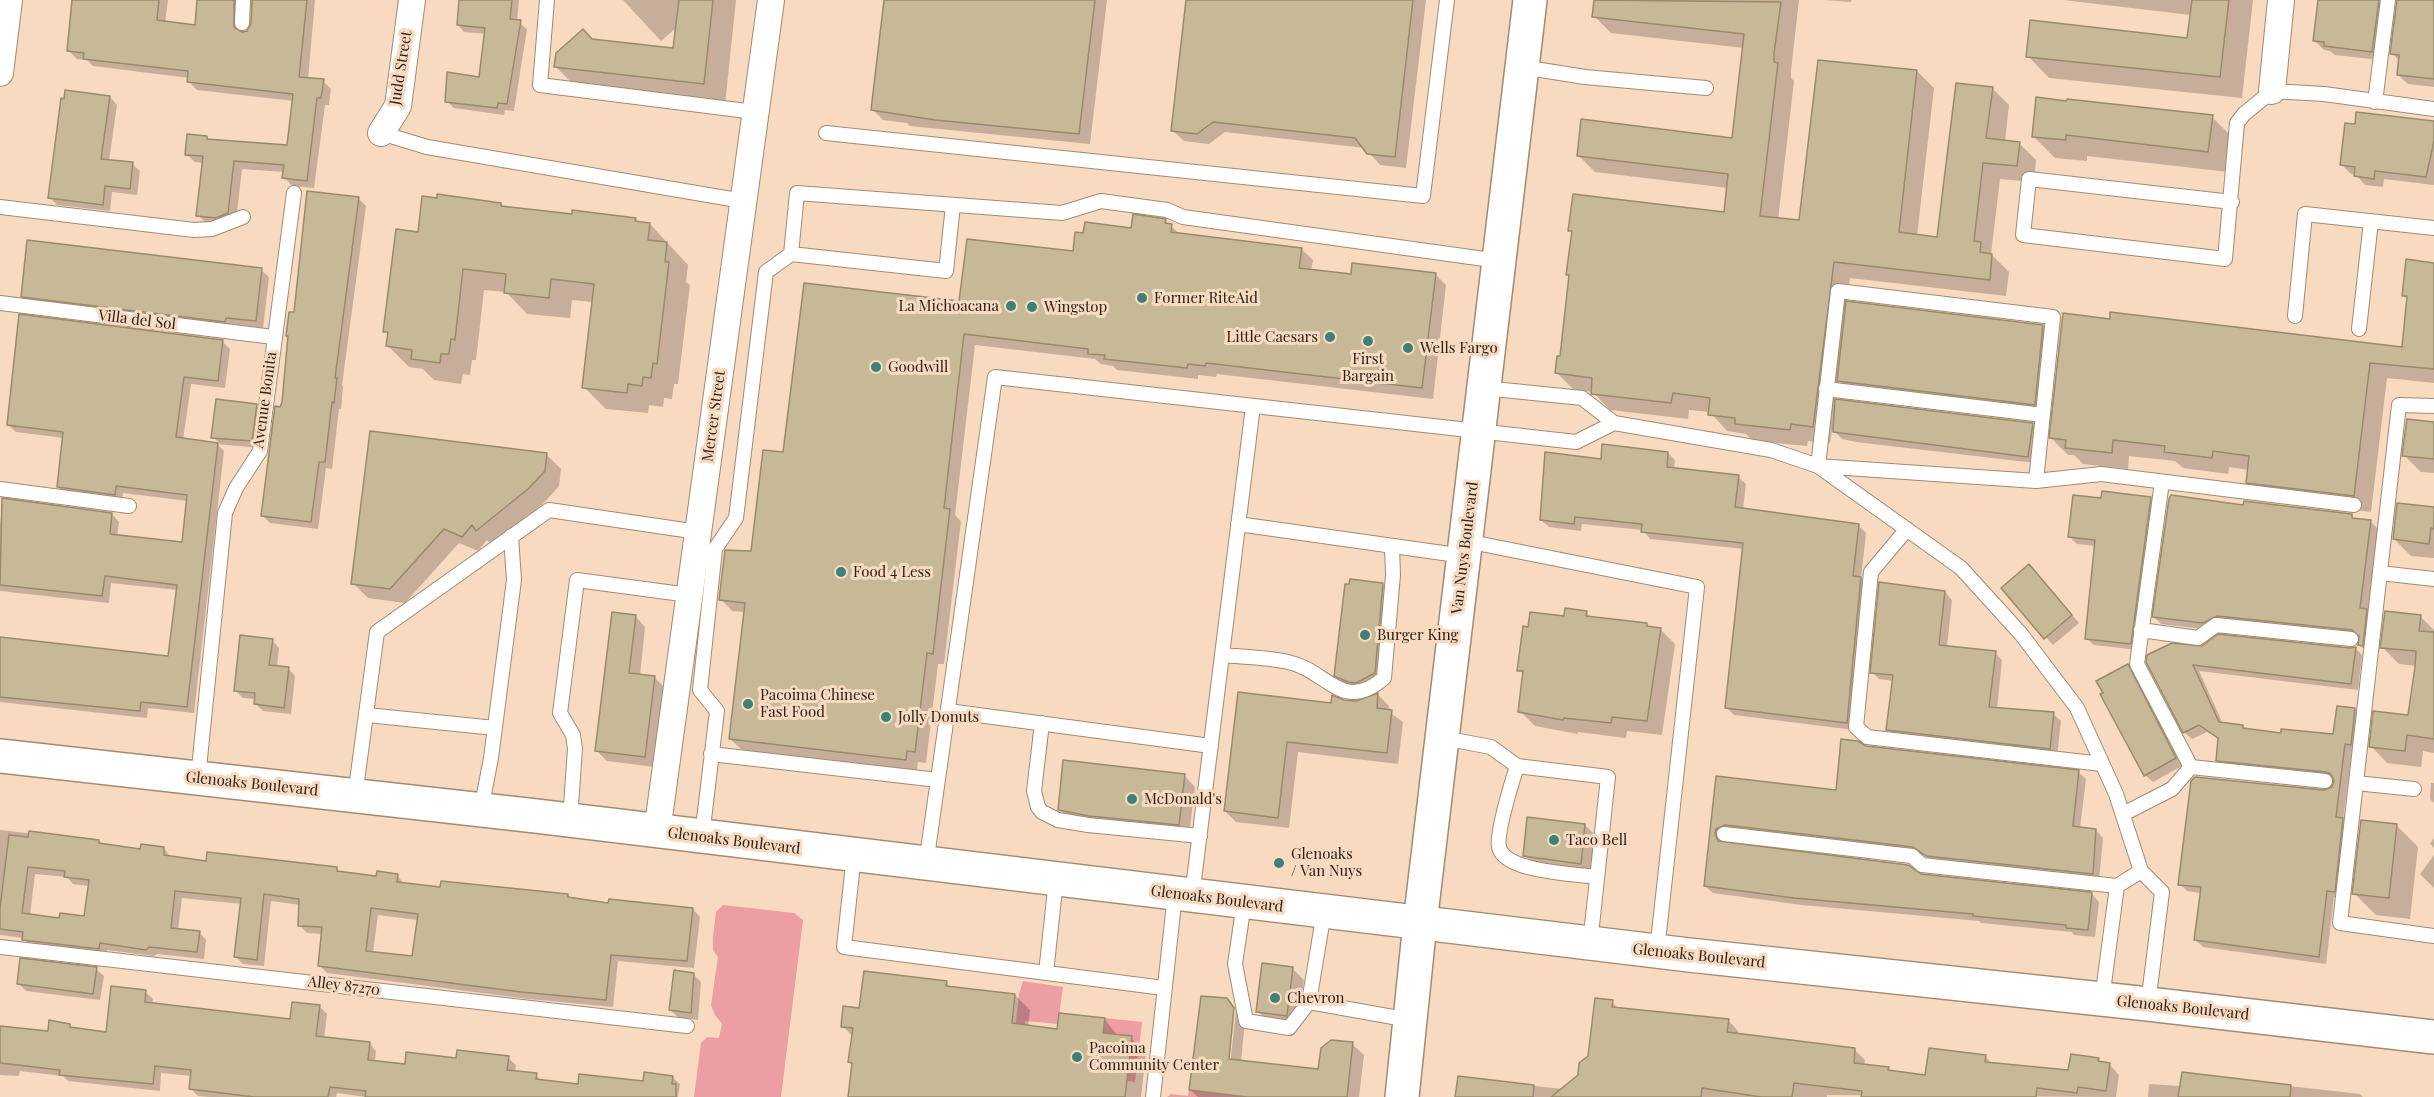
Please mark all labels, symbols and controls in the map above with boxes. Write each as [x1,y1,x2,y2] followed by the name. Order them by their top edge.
[386,30,416,106] street label: Judd Street
[1154,289,1258,307] place label: Former RiteAid
[1135,291,1149,305] marker: Former RiteAid
[899,297,999,315] place label: La Michoacana
[1044,298,1107,316] place label: Wingstop
[1004,299,1018,313] marker: La Michoacana
[1025,300,1039,314] marker: Wingstop
[97,306,177,334] street label: Villa del Sol
[1226,328,1318,346] place label: Little Caesars
[1323,330,1337,344] marker: Little Caesars
[1361,334,1375,348] marker: First Bargain
[1420,339,1498,357] place label: Wells Fargo
[1401,341,1415,355] marker: Wells Fargo
[1342,350,1394,385] place label: First Bargain
[249,351,281,449] street label: Avenue Bonita
[888,358,948,376] place label: Goodwill
[869,360,883,374] marker: Goodwill
[699,369,729,463] street label: Mercer Street
[1448,481,1482,615] street label: Van Nuys Boulevard
[853,563,931,581] place label: Food 4 Less
[834,565,848,579] marker: Food 4 Less
[1377,626,1458,644] place label: Burger King
[1358,628,1372,642] marker: Burger King
[760,686,875,721] place label: Pacoima Chinese Fast Food
[741,697,755,711] marker: Pacoima Chinese Fast Food
[898,708,979,726] place label: Jolly Donuts
[879,710,893,724] marker: Jolly Donuts
[185,768,319,800] street label: Glenoaks Boulevard
[1144,790,1222,808] place label: McDonald's
[1125,792,1139,806] marker: McDonald's
[667,824,801,858] street label: Glenoaks Boulevard
[1566,831,1627,849] place label: Taco Bell
[1547,833,1561,847] marker: Taco Bell
[1291,845,1362,880] place label: Glenoaks / Van Nuys
[1272,856,1286,870] marker: Glenoaks / Van Nuys
[1150,882,1284,916] street label: Glenoaks Boulevard
[1632,940,1766,972] street label: Glenoaks Boulevard
[307,973,381,999] street label: Alley 87270
[1287,989,1345,1007] place label: Chevron
[1268,991,1282,1005] marker: Chevron
[2116,992,2250,1024] street label: Glenoaks Boulevard
[1089,1039,1219,1074] place label: Pacoima Community Center
[1070,1050,1084,1064] marker: Pacoima Community Center

